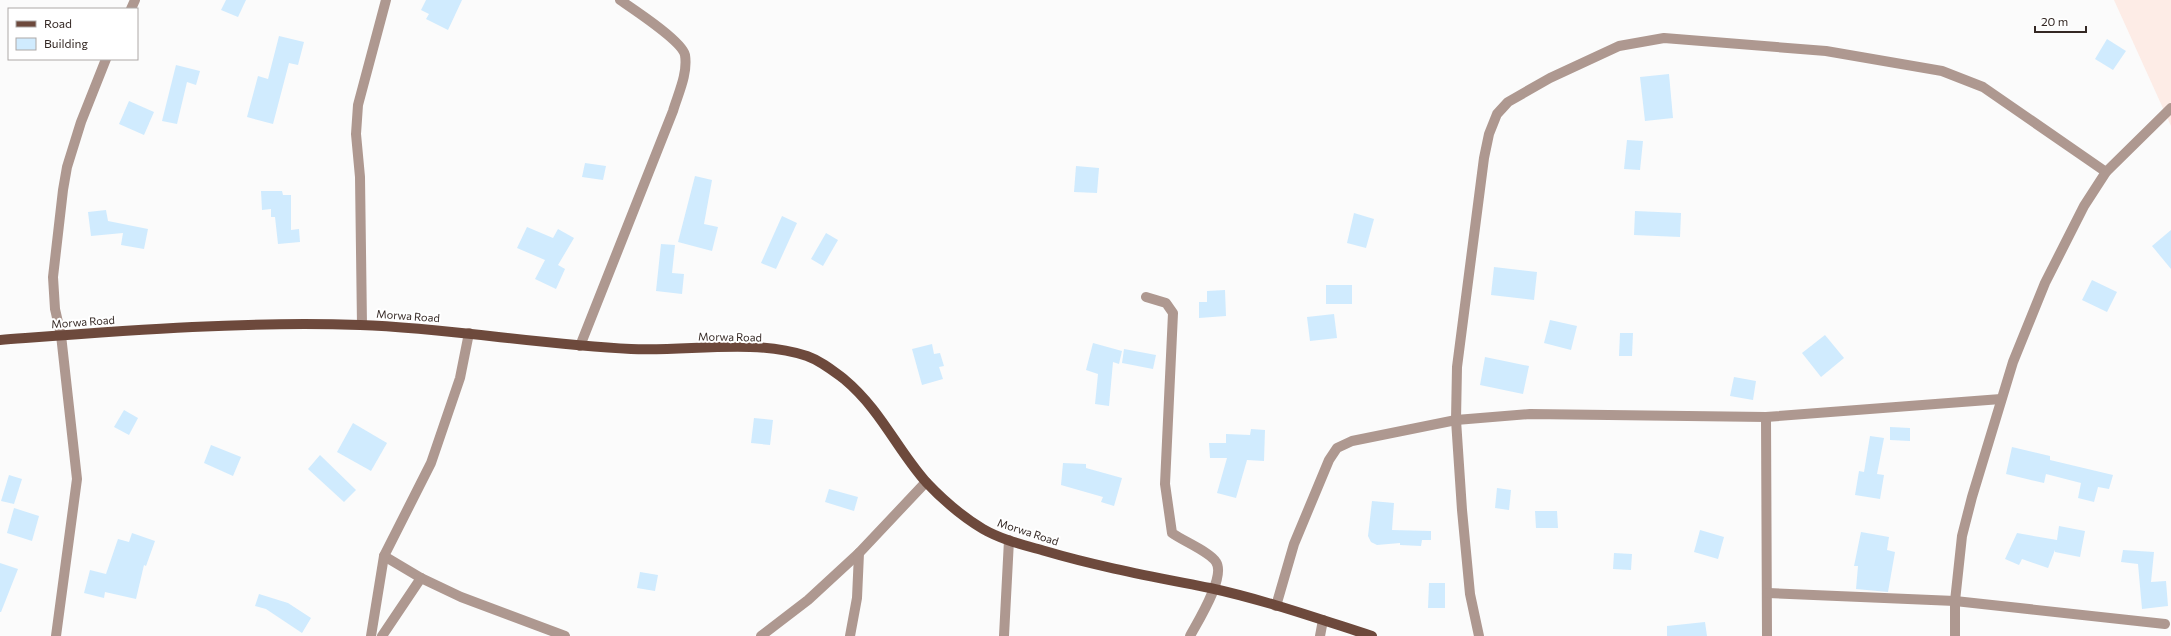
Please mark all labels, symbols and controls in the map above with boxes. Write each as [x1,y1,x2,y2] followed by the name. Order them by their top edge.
[8,8,138,60] legend
[2035,8,2086,34] scale bar
[2041,14,2068,28] text: 20 m
[44,16,72,30] text: Road
[44,36,88,50] text: Building
[376,307,440,324] street label: Morwa Road
[51,313,115,330] street label: Morwa Road
[698,329,762,344] street label: Morwa Road
[996,515,1060,548] street label: Morwa Road

